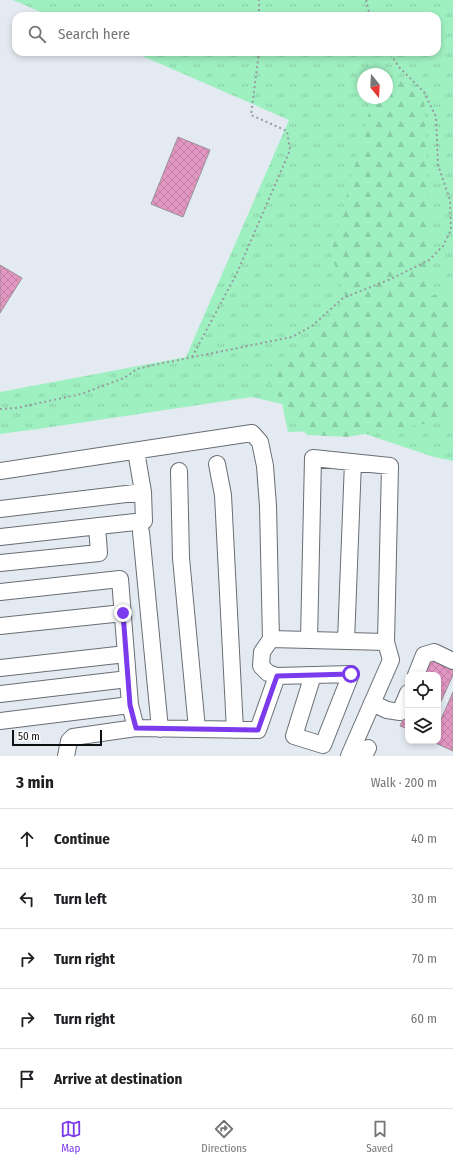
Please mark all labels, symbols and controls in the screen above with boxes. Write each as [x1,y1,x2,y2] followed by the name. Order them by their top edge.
[12,12,441,56] search box
[26,23,48,45] icon: search
[58,25,130,43] text: Search here
[357,68,393,104] north arrow
[114,604,132,622] route end
[342,665,360,683] route start
[405,672,441,744] map controls
[405,672,441,708] button: locate
[405,708,441,744] button: layers
[12,728,102,747] scale bar
[18,730,40,743] text: 50 m
[16,772,54,793] text: 3 min
[371,775,437,790] text: Walk · 200 m
[16,828,38,850] icon: ahead
[54,830,110,848] text: Continue
[411,831,437,846] text: 40 m
[16,888,38,910] icon: left
[54,890,107,908] text: Turn left
[411,891,437,906] text: 30 m
[16,948,38,970] icon: right
[54,950,115,968] text: Turn right
[412,951,437,966] text: 70 m
[16,1008,38,1030] icon: right
[54,1010,115,1028] text: Turn right
[411,1011,437,1026] text: 60 m
[16,1068,38,1090] icon: arrive
[54,1070,182,1088] text: Arrive at destination
[60,1118,82,1155] tab: Map
[201,1118,247,1155] tab: Directions
[366,1118,393,1155] tab: Saved

